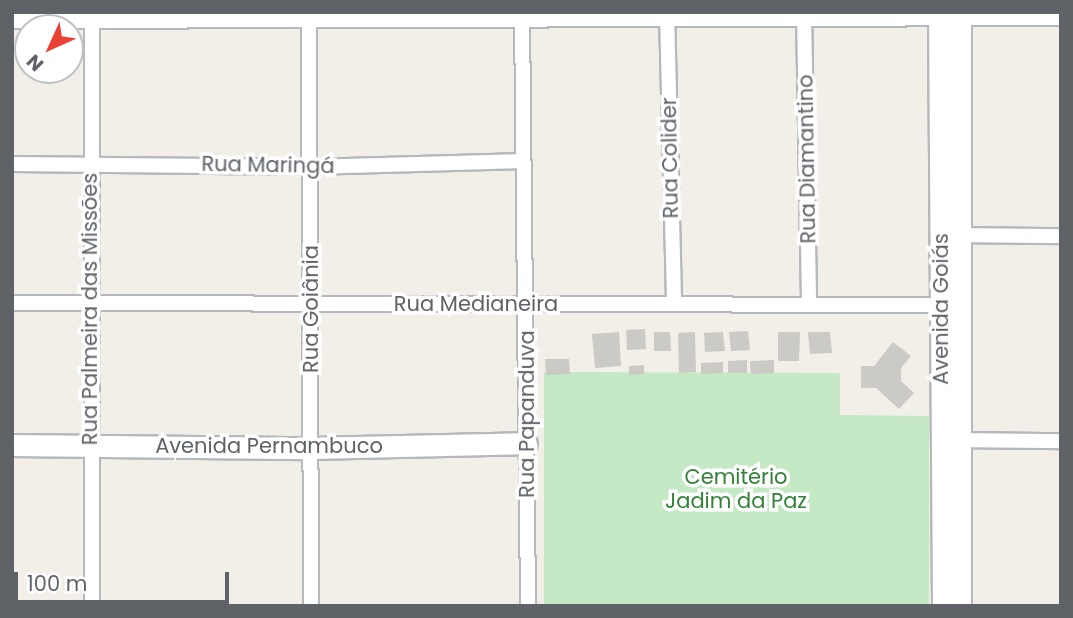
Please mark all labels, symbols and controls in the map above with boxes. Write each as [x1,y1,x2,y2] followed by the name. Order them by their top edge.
[14,14,84,84] north arrow
[21,48,50,77] text: N
[793,74,821,244] street label: Rua Diamantino
[656,97,684,219] street label: Rua Colider
[201,151,335,179] street label: Rua Maringá
[77,173,103,445] street label: Rua Palmeira das Missões
[928,233,954,385] street label: Avenida Goiás
[298,245,324,373] street label: Rua Goiânia
[394,291,558,317] street label: Rua Medianeira
[514,330,540,498] street label: Rua Papanduva
[155,433,383,459] street label: Avenida Pernambuco
[665,464,807,514] park label: Cemitério Jadim da Paz
[18,558,233,602] scale bar
[27,569,87,598] text: 100 m

